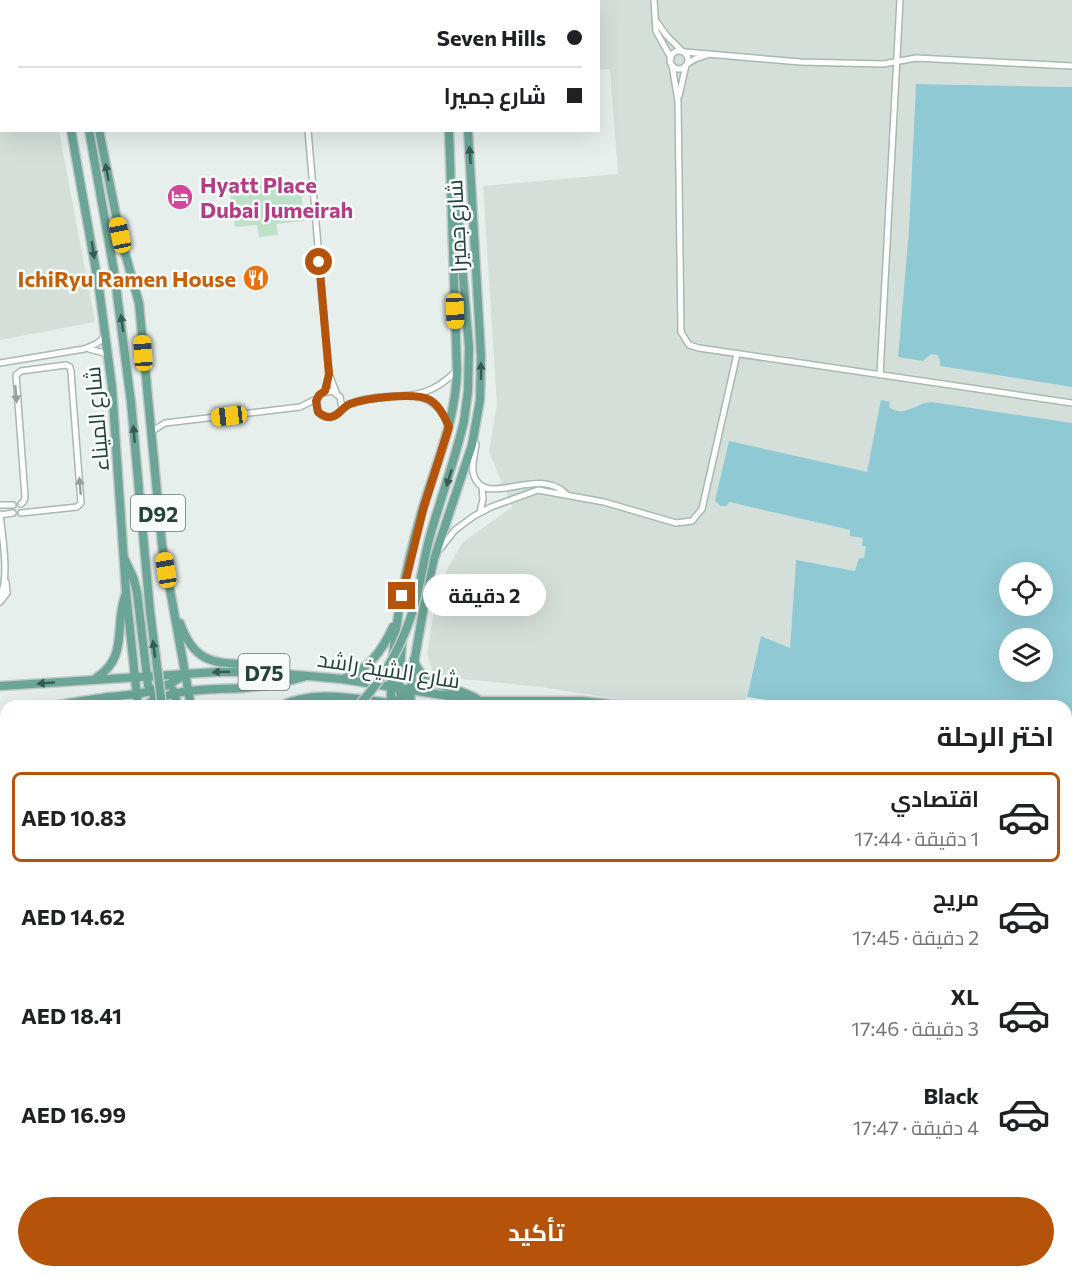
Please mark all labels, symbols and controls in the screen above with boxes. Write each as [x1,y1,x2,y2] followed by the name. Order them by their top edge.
[437,24,546,51] text: Seven Hills
[444,82,546,109] text: شارع جميرا
[465,146,474,165] one-way arrow
[102,163,111,182] one-way arrow
[200,171,353,223] place label: Hyatt Place Dubai Jumeirah
[440,179,474,273] street label: شارع جميرا
[165,182,195,212] hotel icon: Hyatt Place Dubai Jumeirah
[107,216,133,254] car
[88,241,97,260] one-way arrow
[305,248,332,275] route start
[241,263,271,293] restaurant icon: IchiRyu Ramen House
[18,265,236,292] place label: IchiRyu Ramen House
[445,293,465,329] car
[117,314,126,333] one-way arrow
[133,334,153,372] car
[476,361,486,380] one-way arrow
[78,365,116,473] street label: شارع الميناء
[11,385,21,404] one-way arrow
[210,405,248,427] car
[129,424,139,443] one-way arrow
[443,469,453,487] one-way arrow
[76,476,85,495] one-way arrow
[131,495,185,531] road number: D92
[154,551,178,589] car
[999,562,1053,682] map controls
[999,562,1053,616] button: locate
[423,575,546,617] callout: 2 دقيقة
[388,582,415,609] route end
[449,583,520,607] text: 2 دقيقة
[999,628,1053,682] button: layers
[149,639,159,658] one-way arrow
[316,644,462,696] street label: شارع الشيخ راشد
[238,654,290,690] road number: D75
[211,668,230,677] one-way arrow
[37,678,56,688] one-way arrow
[937,719,1054,752] text: اختر الرحلة
[890,785,979,812] text: اقتصادي
[997,790,1051,844] icon: car
[21,804,126,831] text: AED 10.83
[854,826,979,850] text: 1 دقيقة · 17:44
[933,884,979,911] text: مريح
[997,889,1051,943] icon: car
[21,903,125,930] text: AED 14.62
[852,925,979,949] text: 2 دقيقة · 17:45
[951,983,979,1010] text: XL
[997,988,1051,1042] icon: car
[21,1002,122,1029] text: AED 18.41
[851,1016,979,1040] text: 3 دقيقة · 17:46
[924,1082,979,1109] text: Black
[997,1087,1051,1141] icon: car
[21,1101,126,1128] text: AED 16.99
[853,1115,979,1139] text: 4 دقيقة · 17:47
[18,1197,1054,1266] button: تأكيد

